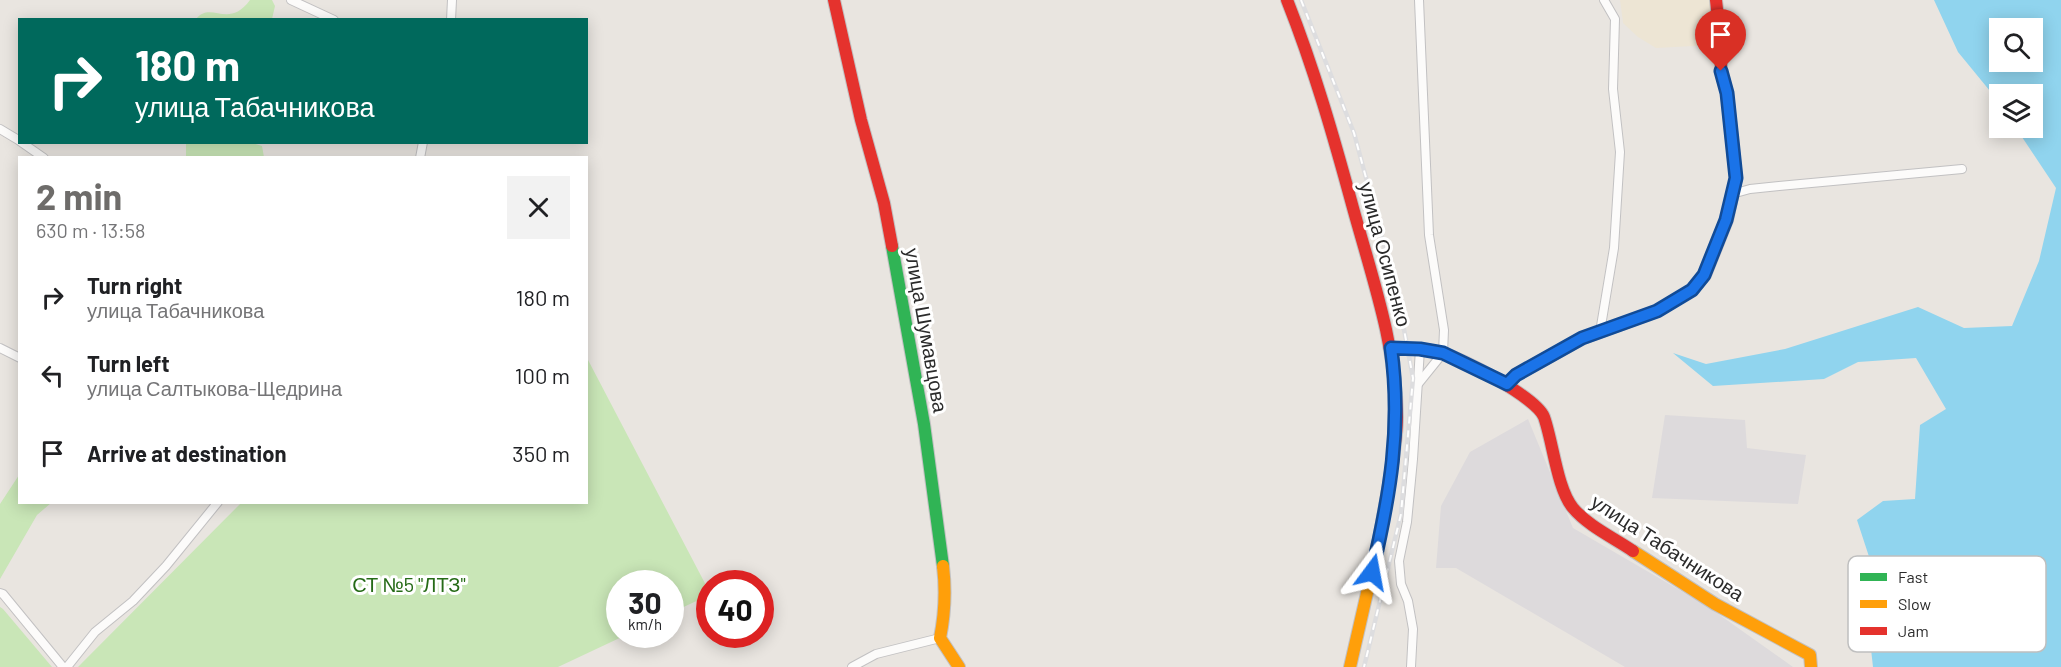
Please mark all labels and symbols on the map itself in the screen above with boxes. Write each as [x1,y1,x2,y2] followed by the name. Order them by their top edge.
[1695,9,1746,71] pin
[1355,179,1417,329] street label: улица Осипенко
[901,246,953,415] street label: улица Шумавцова
[1587,489,1750,606] street label: улица Табачникова
[1340,540,1404,604] position arrow
[1848,556,2046,652] legend
[1898,567,1928,586] text: Fast
[696,570,774,648] speed limit sign: 40
[352,572,466,596] park label: СТ №5 "ЛТЗ"
[1898,594,1931,613] text: Slow
[1898,621,1929,640] text: Jam

